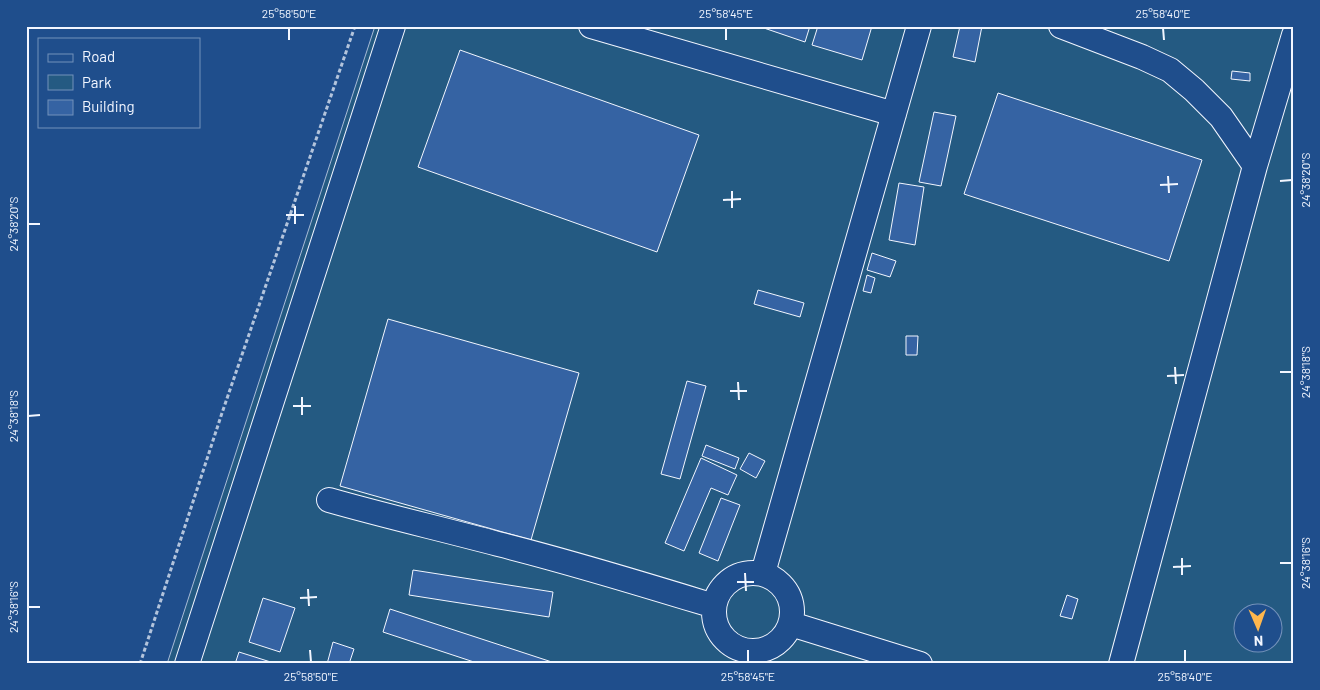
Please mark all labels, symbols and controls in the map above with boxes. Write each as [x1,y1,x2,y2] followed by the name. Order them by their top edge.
[262,6,316,20] text: 25°58'50"E
[699,6,753,20] text: 25°58'45"E
[1136,6,1190,20] text: 25°58'40"E
[38,38,200,128] legend
[82,47,115,65] text: Road
[82,73,112,91] text: Park
[82,97,135,115] text: Building
[1298,152,1312,208] text: 24°38'20"S
[6,196,20,252] text: 24°38'20"S
[1298,346,1312,398] text: 24°38'18"S
[6,390,20,442] text: 24°38'18"S
[1298,537,1312,589] text: 24°38'16"S
[6,581,20,633] text: 24°38'16"S
[1232,602,1282,652] north arrow
[1254,633,1263,650] text: N
[284,669,338,683] text: 25°58'50"E
[721,669,775,683] text: 25°58'45"E
[1158,669,1212,683] text: 25°58'40"E

